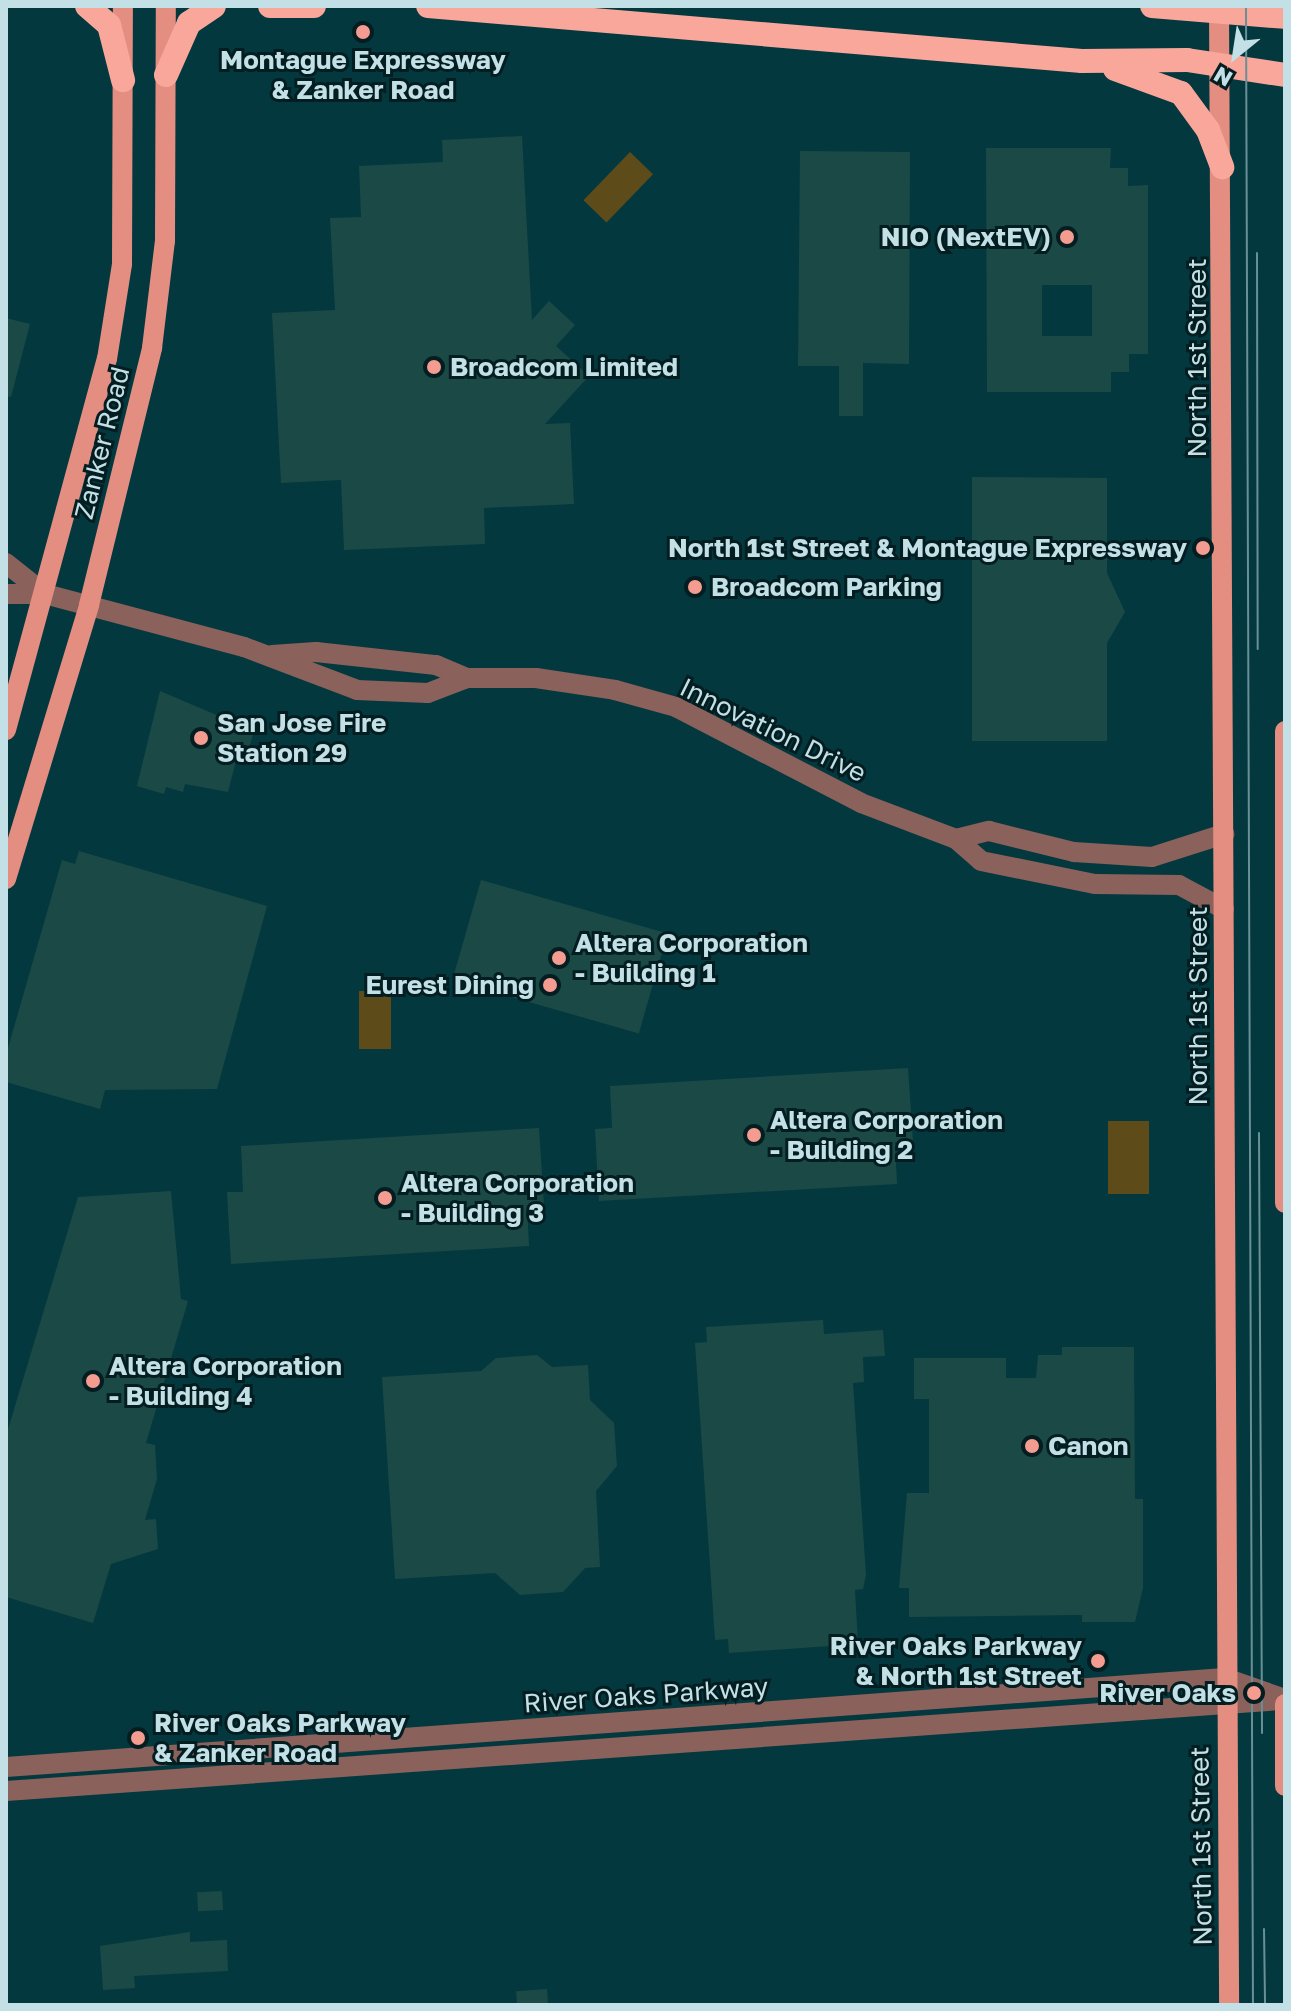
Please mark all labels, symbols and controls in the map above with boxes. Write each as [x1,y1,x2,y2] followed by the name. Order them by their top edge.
[1195,16,1275,96] north arrow
[354,23,372,41] marker: Montague Expressway & Zanker Road
[220,44,506,106] place label: Montague Expressway & Zanker Road
[1209,61,1237,93] text: N
[881,221,1051,253] place label: NIO (NextEV)
[1058,228,1076,246] marker: NIO (NextEV)
[1181,258,1213,458] street label: North 1st Street
[450,351,678,383] place label: Broadcom Limited
[425,358,443,376] marker: Broadcom Limited
[68,364,136,522] street label: Zanker Road
[668,532,1187,564] place label: North 1st Street & Montague Expressway
[1194,539,1212,557] marker: North 1st Street & Montague Expressway
[711,571,942,603] place label: Broadcom Parking
[686,578,704,596] marker: Broadcom Parking
[675,671,871,789] street label: Innovation Drive
[217,707,386,768] place label: San Jose Fire Station 29
[192,729,210,747] marker: San Jose Fire Station 29
[1182,906,1214,1106] street label: North 1st Street
[575,927,808,988] place label: Altera Corporation - Building 1
[550,949,568,967] marker: Altera Corporation - Building 1
[366,969,534,1001] place label: Eurest Dining
[541,976,559,994] marker: Eurest Dining
[770,1104,1003,1166] place label: Altera Corporation - Building 2
[745,1126,763,1144] marker: Altera Corporation - Building 2
[401,1167,634,1228] place label: Altera Corporation - Building 3
[376,1189,394,1207] marker: Altera Corporation - Building 3
[109,1350,342,1412] place label: Altera Corporation - Building 4
[84,1372,102,1390] marker: Altera Corporation - Building 4
[1048,1430,1129,1462] place label: Canon
[1023,1437,1041,1455] marker: Canon
[830,1630,1082,1692] place label: River Oaks Parkway & North 1st Street
[1089,1652,1107,1670] marker: River Oaks Parkway & North 1st Street
[523,1671,769,1719] street label: River Oaks Parkway
[1099,1677,1236,1709] place label: River Oaks
[1243,1682,1265,1704] marker: River Oaks
[154,1707,406,1768] place label: River Oaks Parkway & Zanker Road
[129,1729,147,1747] marker: River Oaks Parkway & Zanker Road
[1184,1746,1218,1946] street label: North 1st Street

